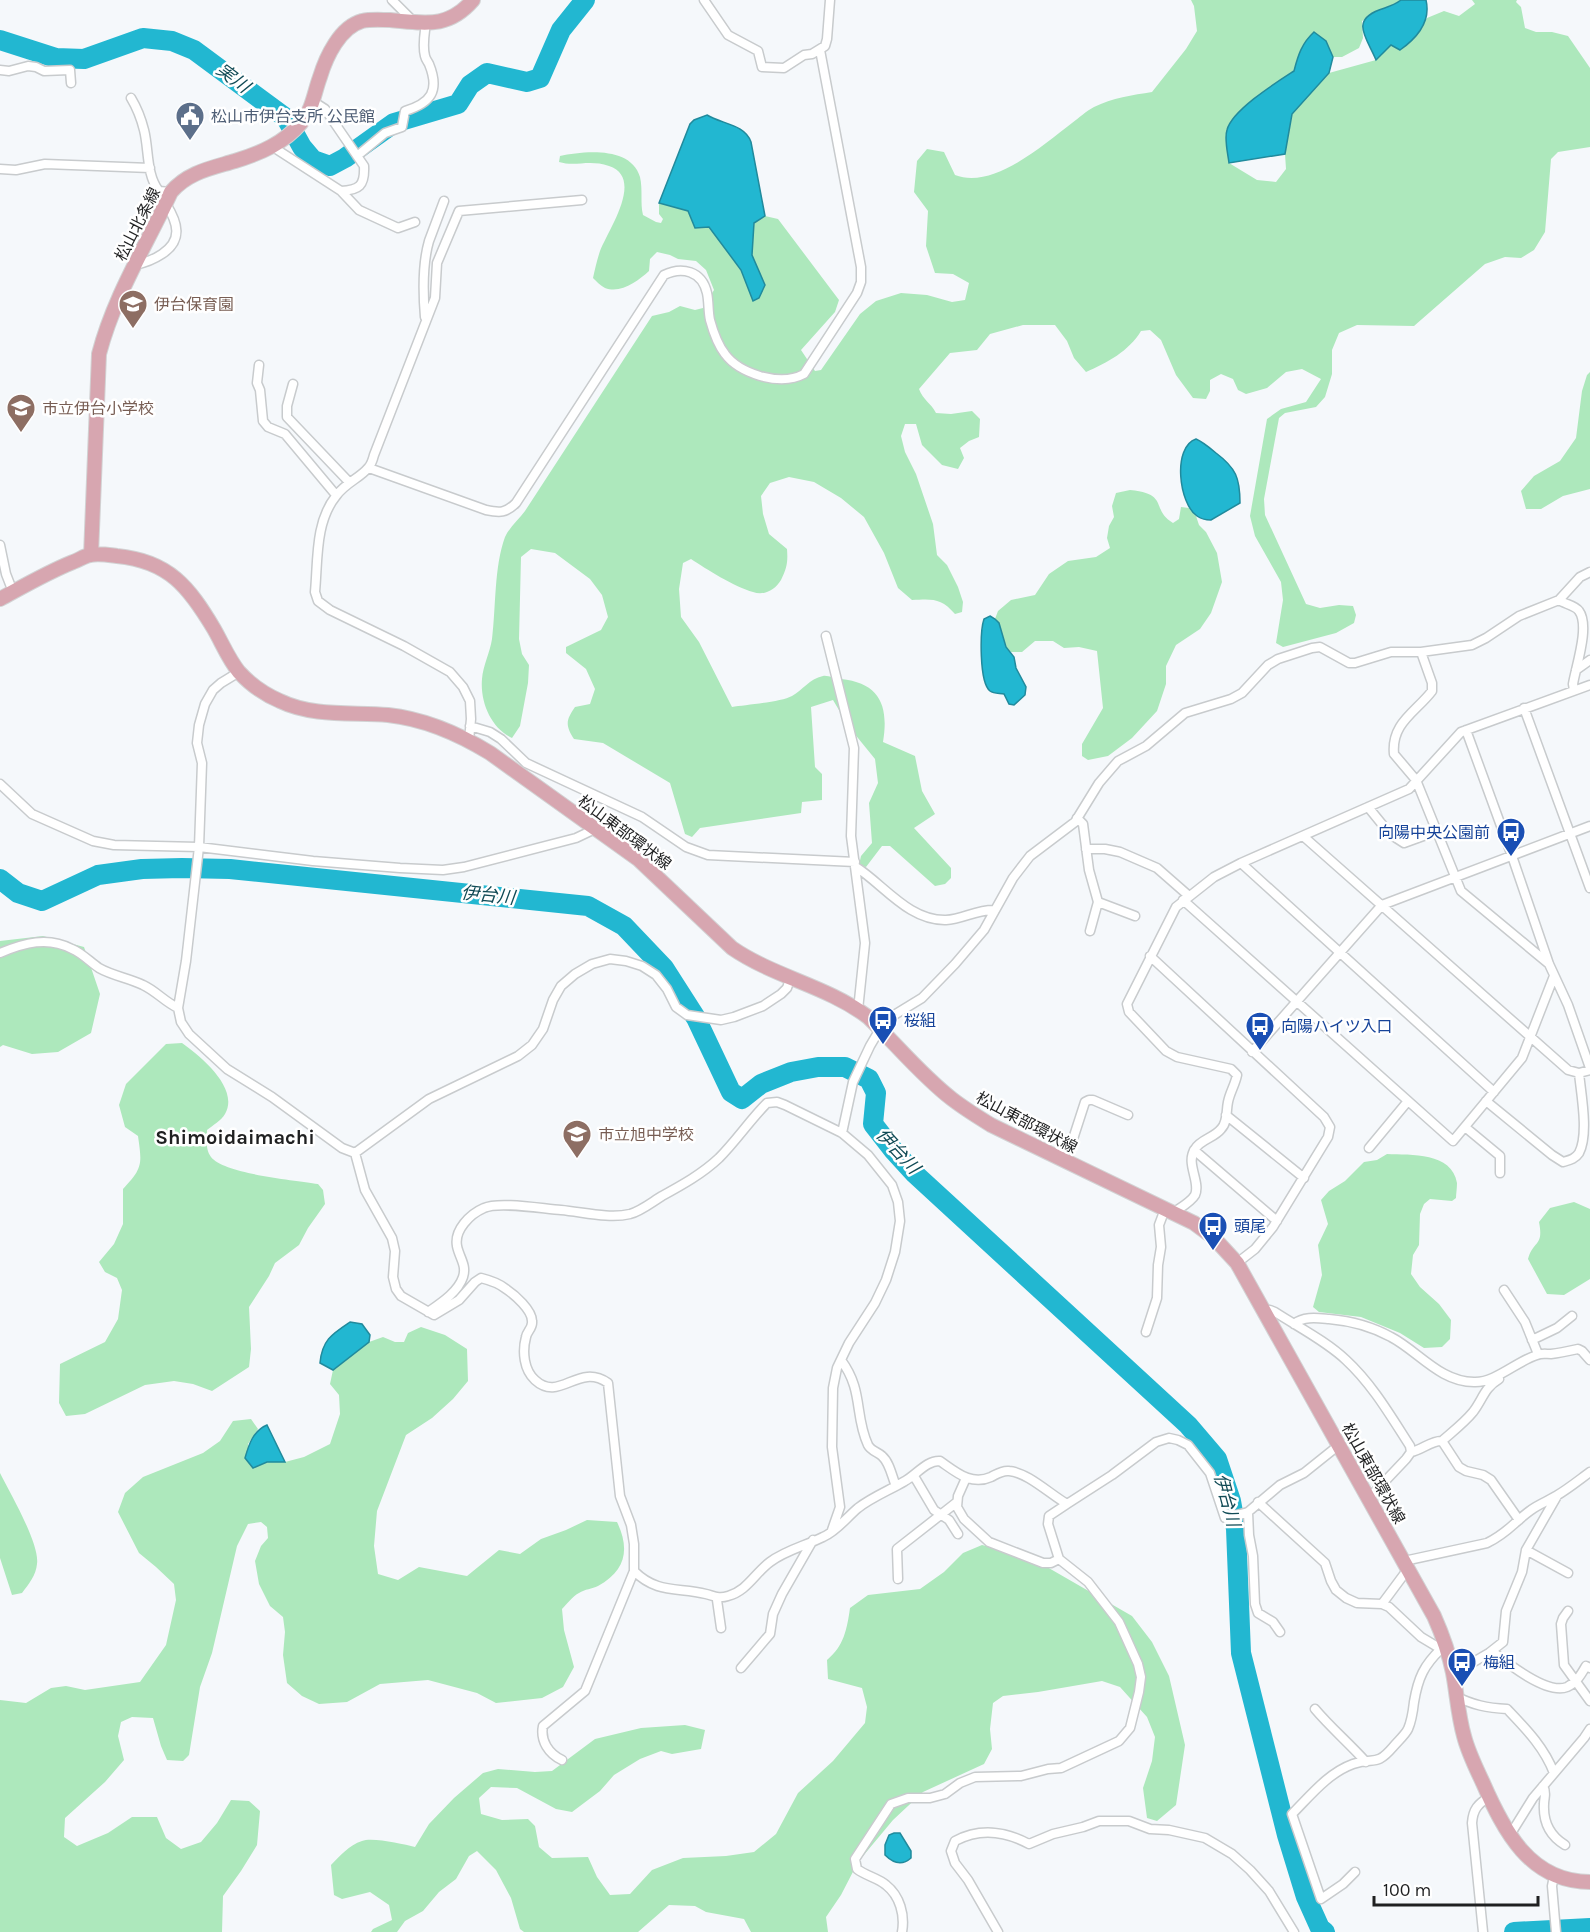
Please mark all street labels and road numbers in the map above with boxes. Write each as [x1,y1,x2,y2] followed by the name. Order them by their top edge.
[111,184,164,264] street label: 松山北条線
[574,791,675,874] street label: 松山東部環状線
[973,1088,1081,1157] street label: 松山東部環状線
[1338,1420,1409,1527] street label: 松山東部環状線

